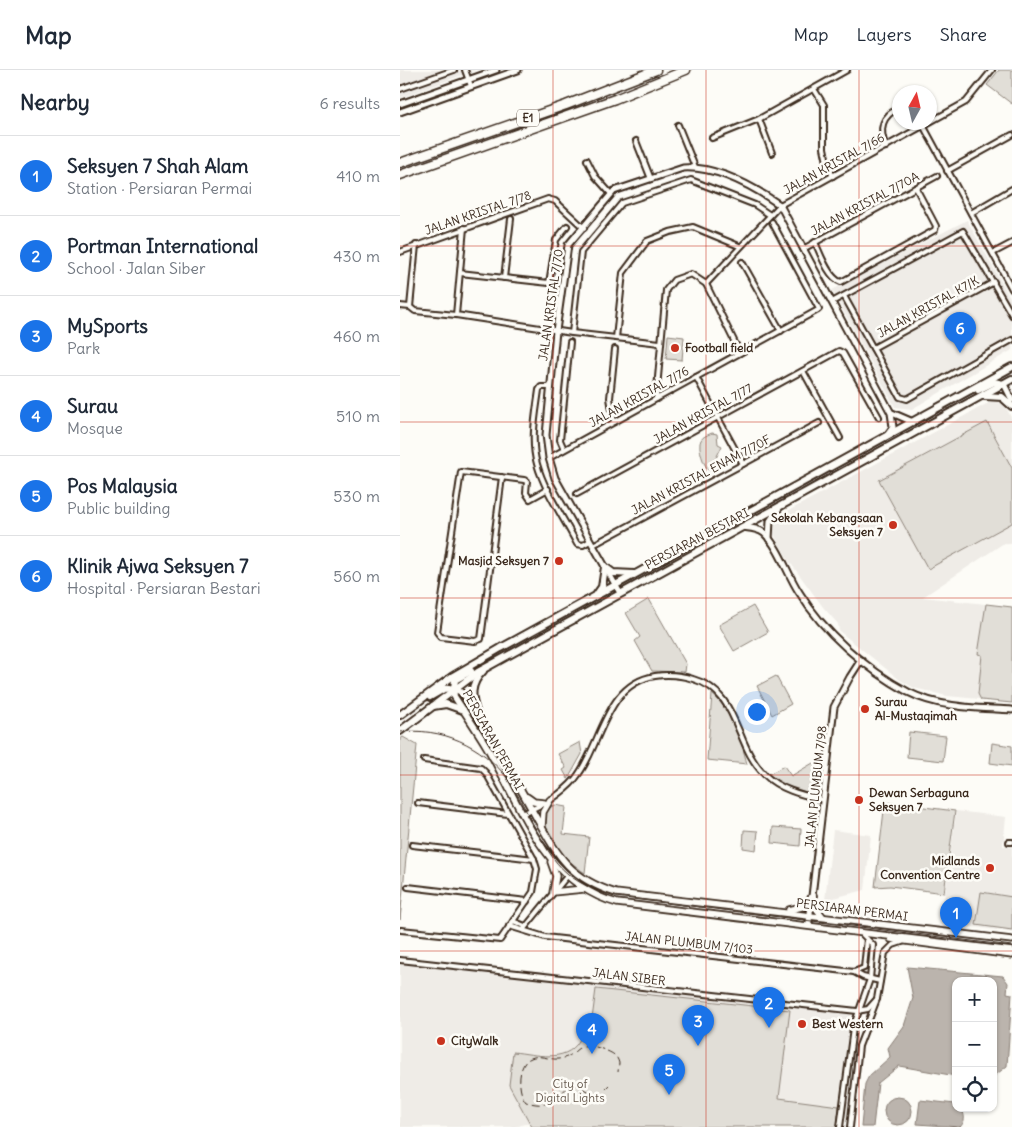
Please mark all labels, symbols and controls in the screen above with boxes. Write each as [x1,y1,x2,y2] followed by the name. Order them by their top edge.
[25,20,72,50] text: Map
[793,23,828,46] text: Map
[856,23,912,46] text: Layers
[940,23,987,46] text: Share
[892,85,937,130] north arrow
[20,89,90,116] text: Nearby
[319,93,380,113] text: 6 results
[517,110,539,126] road number: E1
[781,130,887,197] street label: JALAN KRISTAL 7/66
[67,154,248,178] text: Seksyen 7 Shah Alam
[33,166,39,186] text: 1
[336,166,380,186] text: 410 m
[808,169,922,238] street label: JALAN KRISTAL 7/70A
[67,178,252,198] text: Station · Persiaran Permai
[423,187,533,238] street label: JALAN KRISTAL 7/78
[67,234,258,258] text: Portman International
[32,246,40,266] text: 2
[333,246,380,266] text: 430 m
[535,248,566,362] street label: JALAN KRISTAL 7/70
[67,258,206,278] text: School · Jalan Siber
[874,272,982,341] street label: JALAN KRISTAL K7/K
[944,312,976,353] pin: 6
[67,314,148,338] text: MySports
[31,326,41,346] text: 3
[333,326,380,346] text: 460 m
[67,338,100,358] text: Park
[685,340,753,355] place label: Football field
[669,342,681,354] marker: Football field
[586,363,691,430] street label: JALAN KRISTAL 7/76
[651,380,755,447] street label: JALAN KRISTAL 7/77
[67,394,118,418] text: Surau
[31,406,41,426] text: 4
[336,406,380,426] text: 510 m
[67,418,123,438] text: Mosque
[629,431,773,518] street label: JALAN KRISTAL ENAM 7/70F
[67,474,178,498] text: Pos Malaysia
[31,486,41,506] text: 5
[333,486,380,506] text: 530 m
[67,498,170,518] text: Public building
[642,505,751,572] street label: PERSIARAN BESTARI
[771,510,883,540] place label: Sekolah Kebangsaan Seksyen 7
[887,519,899,531] marker: Sekolah Kebangsaan Seksyen 7
[458,553,549,569] place label: Masjid Seksyen 7
[67,554,248,578] text: Klinik Ajwa Seksyen 7
[553,555,565,567] marker: Masjid Seksyen 7
[31,566,41,586] text: 6
[333,566,380,586] text: 560 m
[67,578,261,598] text: Hospital · Persiaran Bestari
[460,687,527,793] street label: PERSIARAN PERMAI
[875,694,957,724] place label: Surau Al-Mustaqimah
[744,699,770,725] your location
[859,703,871,715] marker: Surau Al-Mustaqimah
[802,725,829,849] street label: JALAN PLUMBUM 7/98
[869,785,969,815] place label: Dewan Serbaguna Seksyen 7
[853,794,865,806] marker: Dewan Serbaguna Seksyen 7
[880,853,981,882] place label: Midlands Convention Centre
[984,862,996,874] marker: Midlands Convention Centre
[795,895,909,924] street label: PERSIARAN PERMAI
[940,897,972,938] pin: 1
[624,928,754,957] street label: JALAN PLUMBUM 7/103
[592,965,667,988] street label: JALAN SIBER
[952,977,997,1112] map controls
[952,977,997,1022] button: +
[753,987,785,1028] pin: 2
[682,1005,714,1046] pin: 3
[576,1013,608,1054] pin: 4
[812,1016,883,1031] place label: Best Western
[796,1018,808,1030] marker: Best Western
[952,1022,997,1067] button: −
[451,1033,498,1049] place label: CityWalk
[435,1035,447,1047] marker: CityWalk
[653,1054,685,1095] pin: 5
[952,1067,997,1112] button: locate
[535,1076,605,1105] park label: City of Digital Lights

